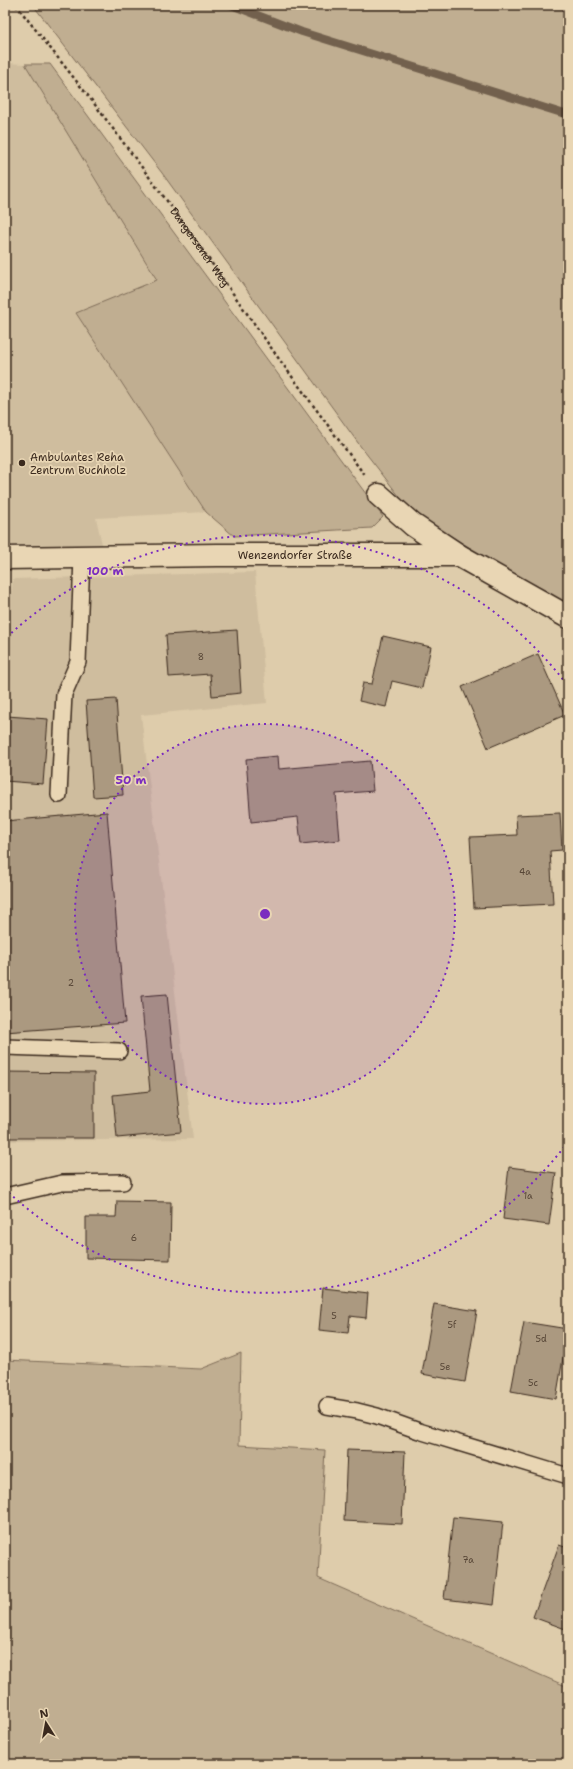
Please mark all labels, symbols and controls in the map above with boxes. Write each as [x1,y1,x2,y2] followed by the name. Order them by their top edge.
[167,204,233,290] street label: Dangersener Weg
[30,450,126,478] place label: Ambulantes Reha Zentrum Buchholz
[17,458,27,468] marker: Ambulantes Reha Zentrum Buchholz
[238,548,352,563] street label: Wenzendorfer Straße
[87,563,124,579] text: 100 m
[198,651,204,663] house number: 8
[116,772,147,788] text: 50 m
[519,866,531,878] house number: 4a
[258,907,272,921] centre of rings
[68,977,74,989] house number: 2
[523,1190,533,1202] house number: 1a
[131,1232,137,1244] house number: 6
[331,1310,337,1322] house number: 5
[448,1319,457,1331] house number: 5f
[535,1333,547,1345] house number: 5d
[440,1361,450,1373] house number: 5e
[528,1377,538,1389] house number: 5c
[462,1554,474,1566] house number: 7a
[26,1703,66,1743] north arrow
[38,1705,50,1722] text: N

